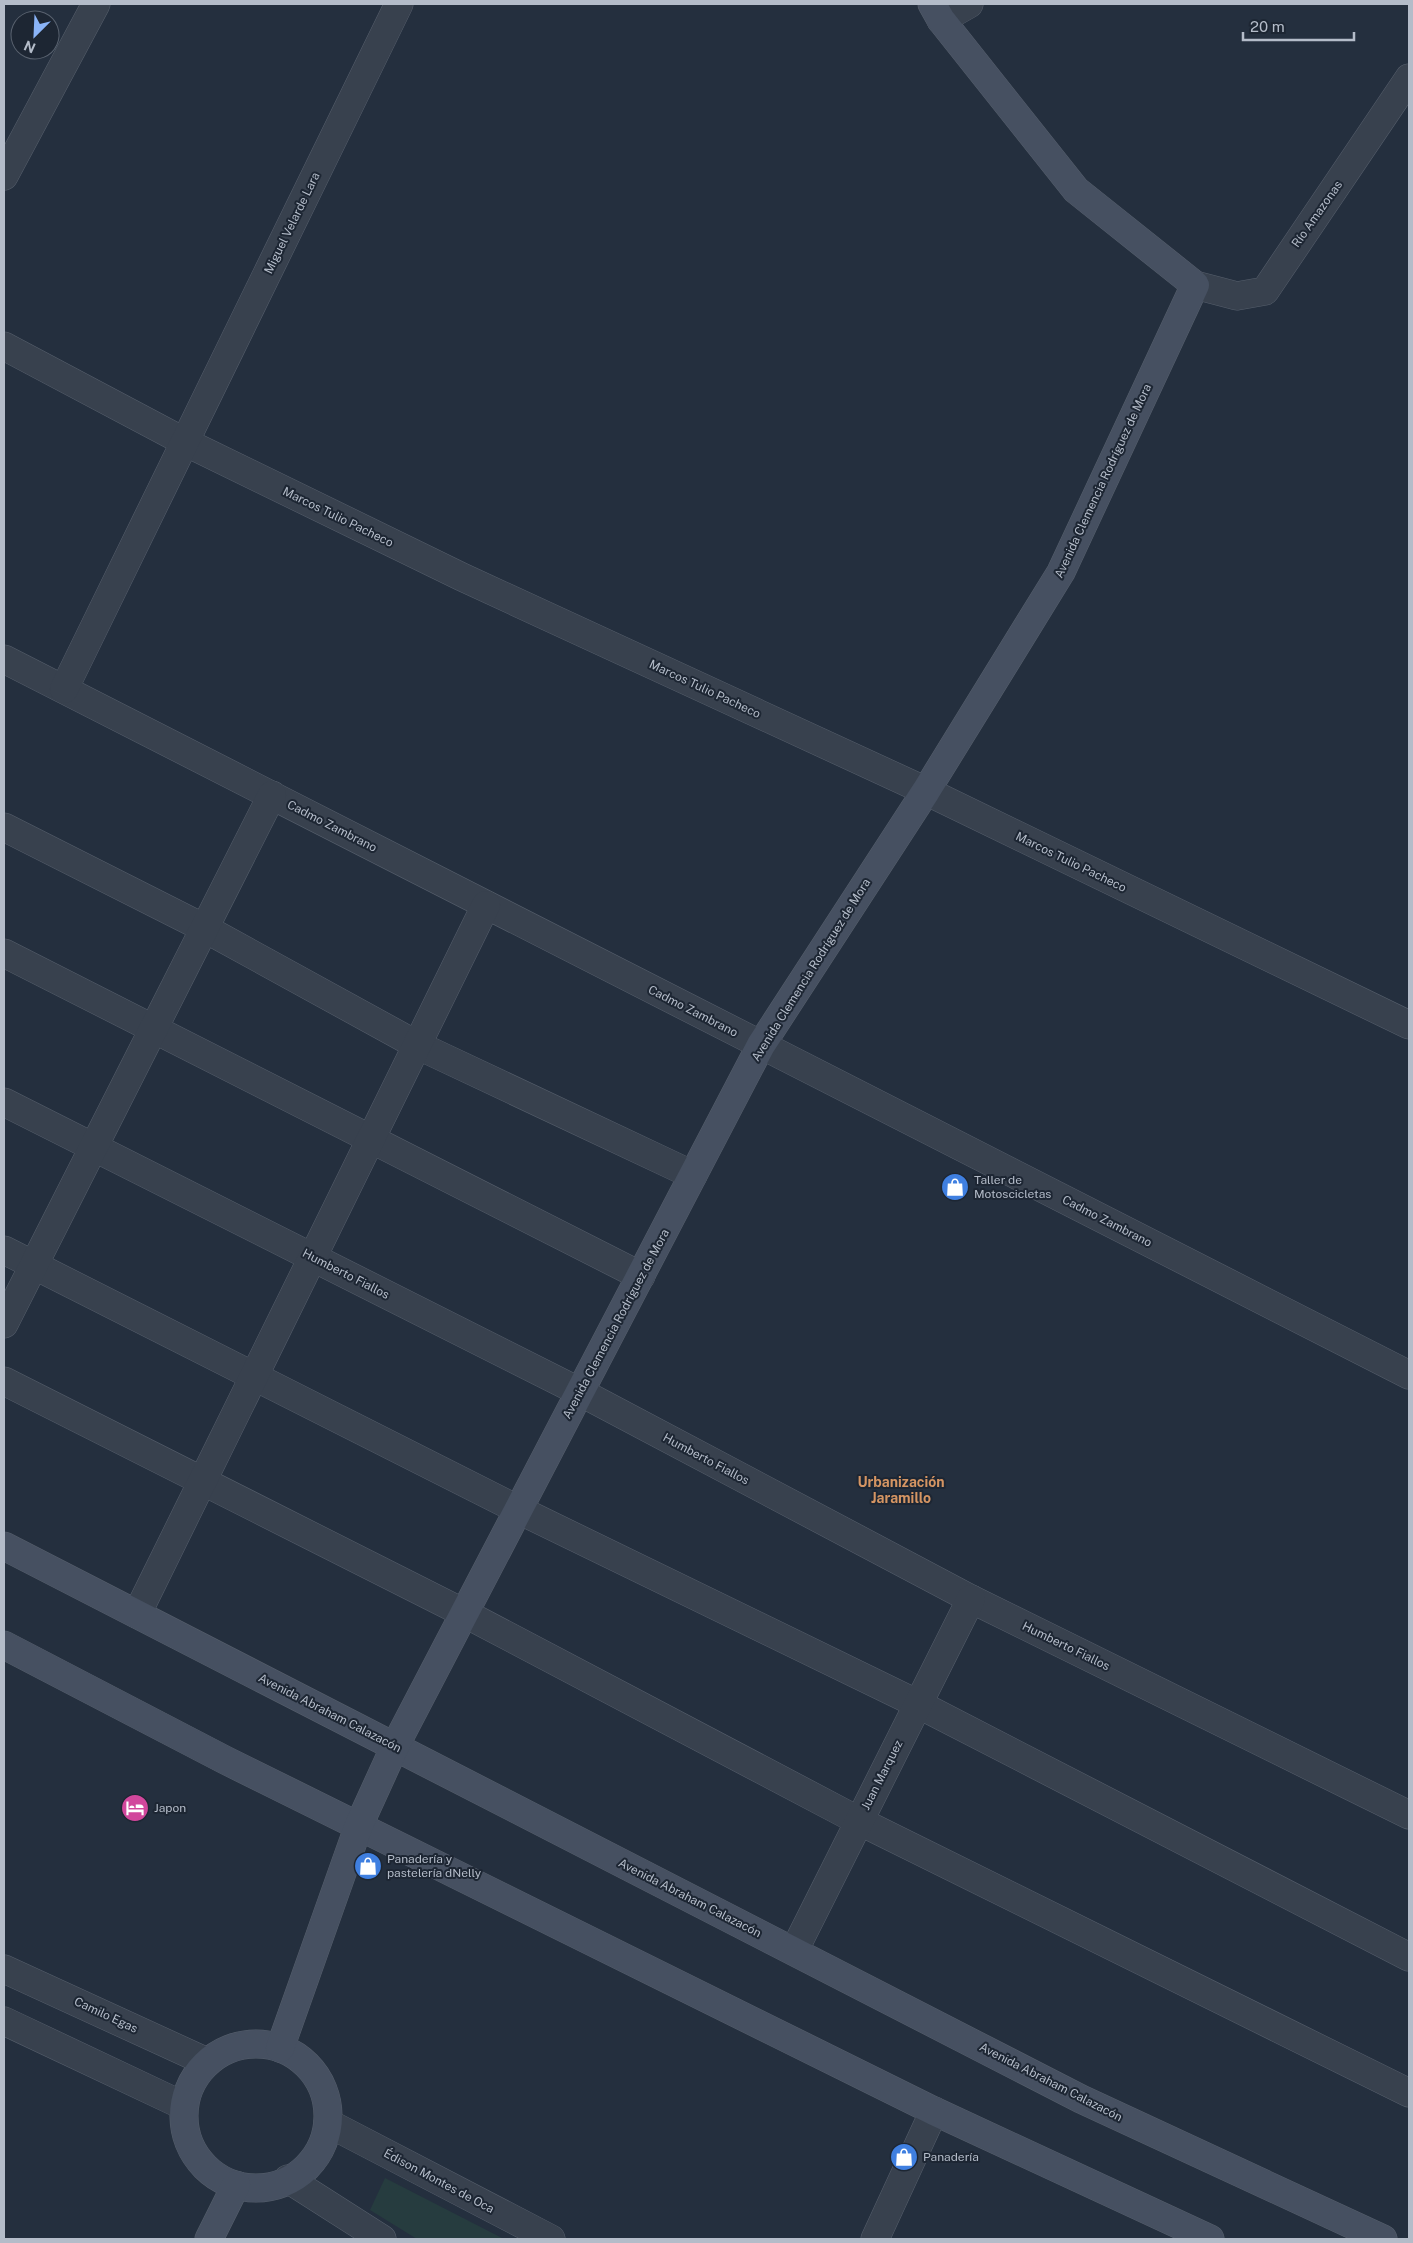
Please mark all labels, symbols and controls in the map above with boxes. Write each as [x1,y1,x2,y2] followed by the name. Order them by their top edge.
[10,10,60,60] north arrow
[1243,10,1354,42] scale bar
[1250,18,1285,35] text: 20 m
[21,37,38,56] text: N
[261,170,323,276] street label: Miguel Velarde Lara
[1289,178,1345,250] street label: Río Amazonas
[1052,382,1154,580] street label: Avenida Clemencia Rodríguez de Mora
[280,484,396,550] street label: Marcos Tulio Pacheco
[647,657,763,721] street label: Marcos Tulio Pacheco
[285,797,379,855] street label: Cadmo Zambrano
[1013,829,1129,895] street label: Marcos Tulio Pacheco
[749,876,873,1064] street label: Avenida Clemencia Rodríguez de Mora
[646,982,740,1040] street label: Cadmo Zambrano
[940,1172,970,1202] shop icon: Taller de Motoscicletas
[974,1173,1051,1201] place label: Taller de Motoscicletas
[1060,1192,1154,1250] street label: Cadmo Zambrano
[560,1227,672,1421] street label: Avenida Clemencia Rodríguez de Mora
[300,1246,392,1302] street label: Humberto Fiallos
[661,1430,751,1488] street label: Humberto Fiallos
[857,1474,945,1506] district label: Urbanización Jaramillo
[1020,1619,1112,1673] street label: Humberto Fiallos
[256,1671,404,1755] street label: Avenida Abraham Calazacón
[858,1738,906,1812] street label: Juan Marquez
[120,1793,150,1823] hotel icon: Japon
[154,1801,186,1815] place label: Japon
[353,1851,383,1881] shop icon: Panadería y pastelería dNelly
[387,1852,482,1880] place label: Panadería y pastelería dNelly
[616,1856,764,1940] street label: Avenida Abraham Calazacón
[72,1994,140,2036] street label: Camilo Egas
[977,2040,1125,2124] street label: Avenida Abraham Calazacón
[889,2142,919,2172] shop icon: Panadería
[381,2146,497,2216] street label: Édison Montes de Oca
[923,2150,979,2164] place label: Panadería

